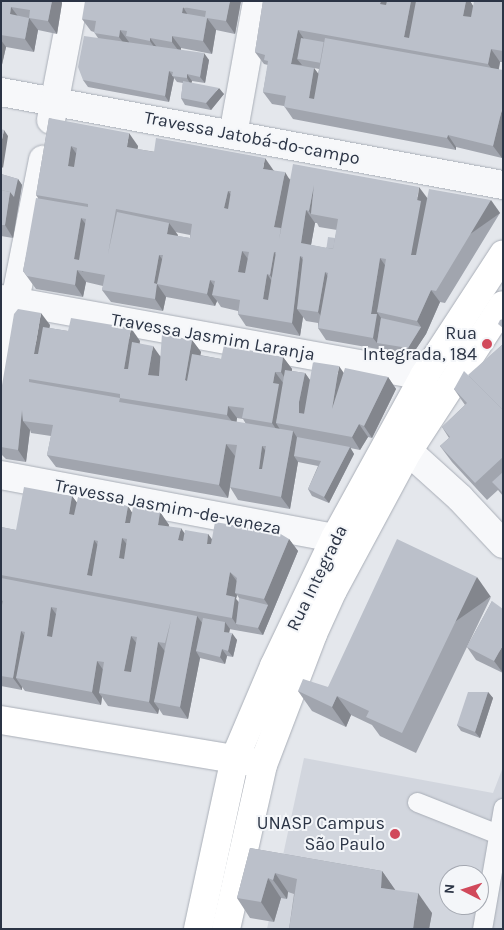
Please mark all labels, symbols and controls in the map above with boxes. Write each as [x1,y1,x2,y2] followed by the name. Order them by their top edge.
[142,106,362,170] street label: Travessa Jatobá-do-campo
[109,308,317,366] street label: Travessa Jasmim Laranja
[363,323,477,366] place label: Rua Integrada, 184
[481,338,493,350] marker: Rua Integrada, 184
[53,474,283,540] street label: Travessa Jasmim-de-veneza
[282,522,352,634] street label: Rua Integrada
[257,813,385,856] place label: UNASP Campus São Paulo
[389,828,401,840] marker: UNASP Campus São Paulo
[439,865,489,915] north arrow
[441,883,458,894] text: N

